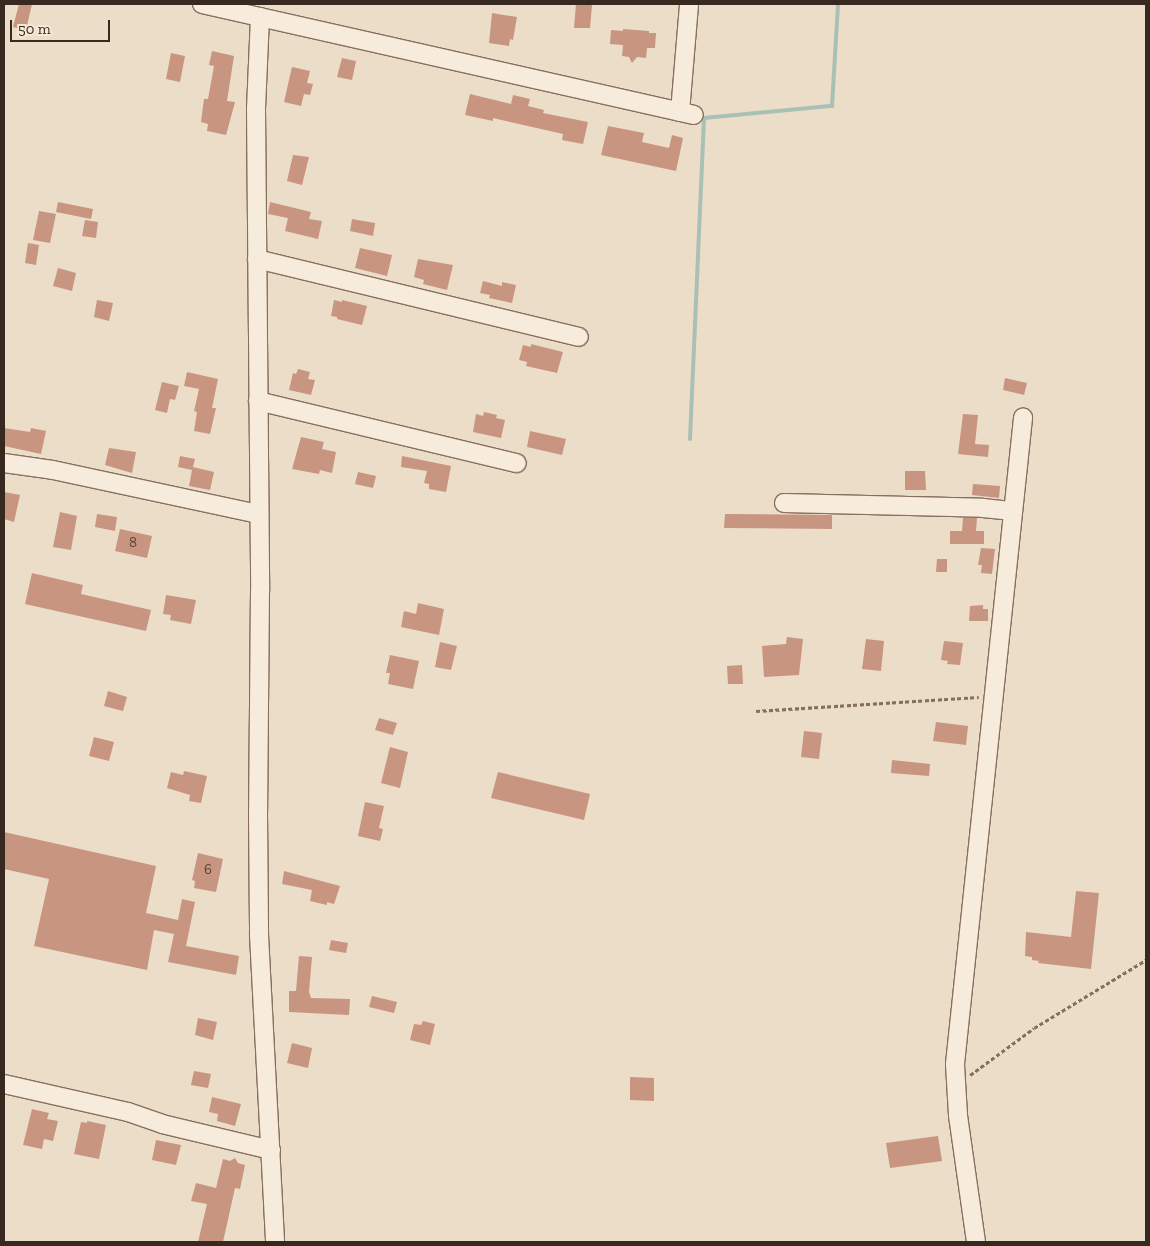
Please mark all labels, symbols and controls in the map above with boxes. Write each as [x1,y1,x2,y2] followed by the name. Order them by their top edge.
[12,10,112,42] scale bar
[18,20,51,38] text: 50 m
[129,534,137,552] house number: 8
[204,861,212,879] house number: 6

